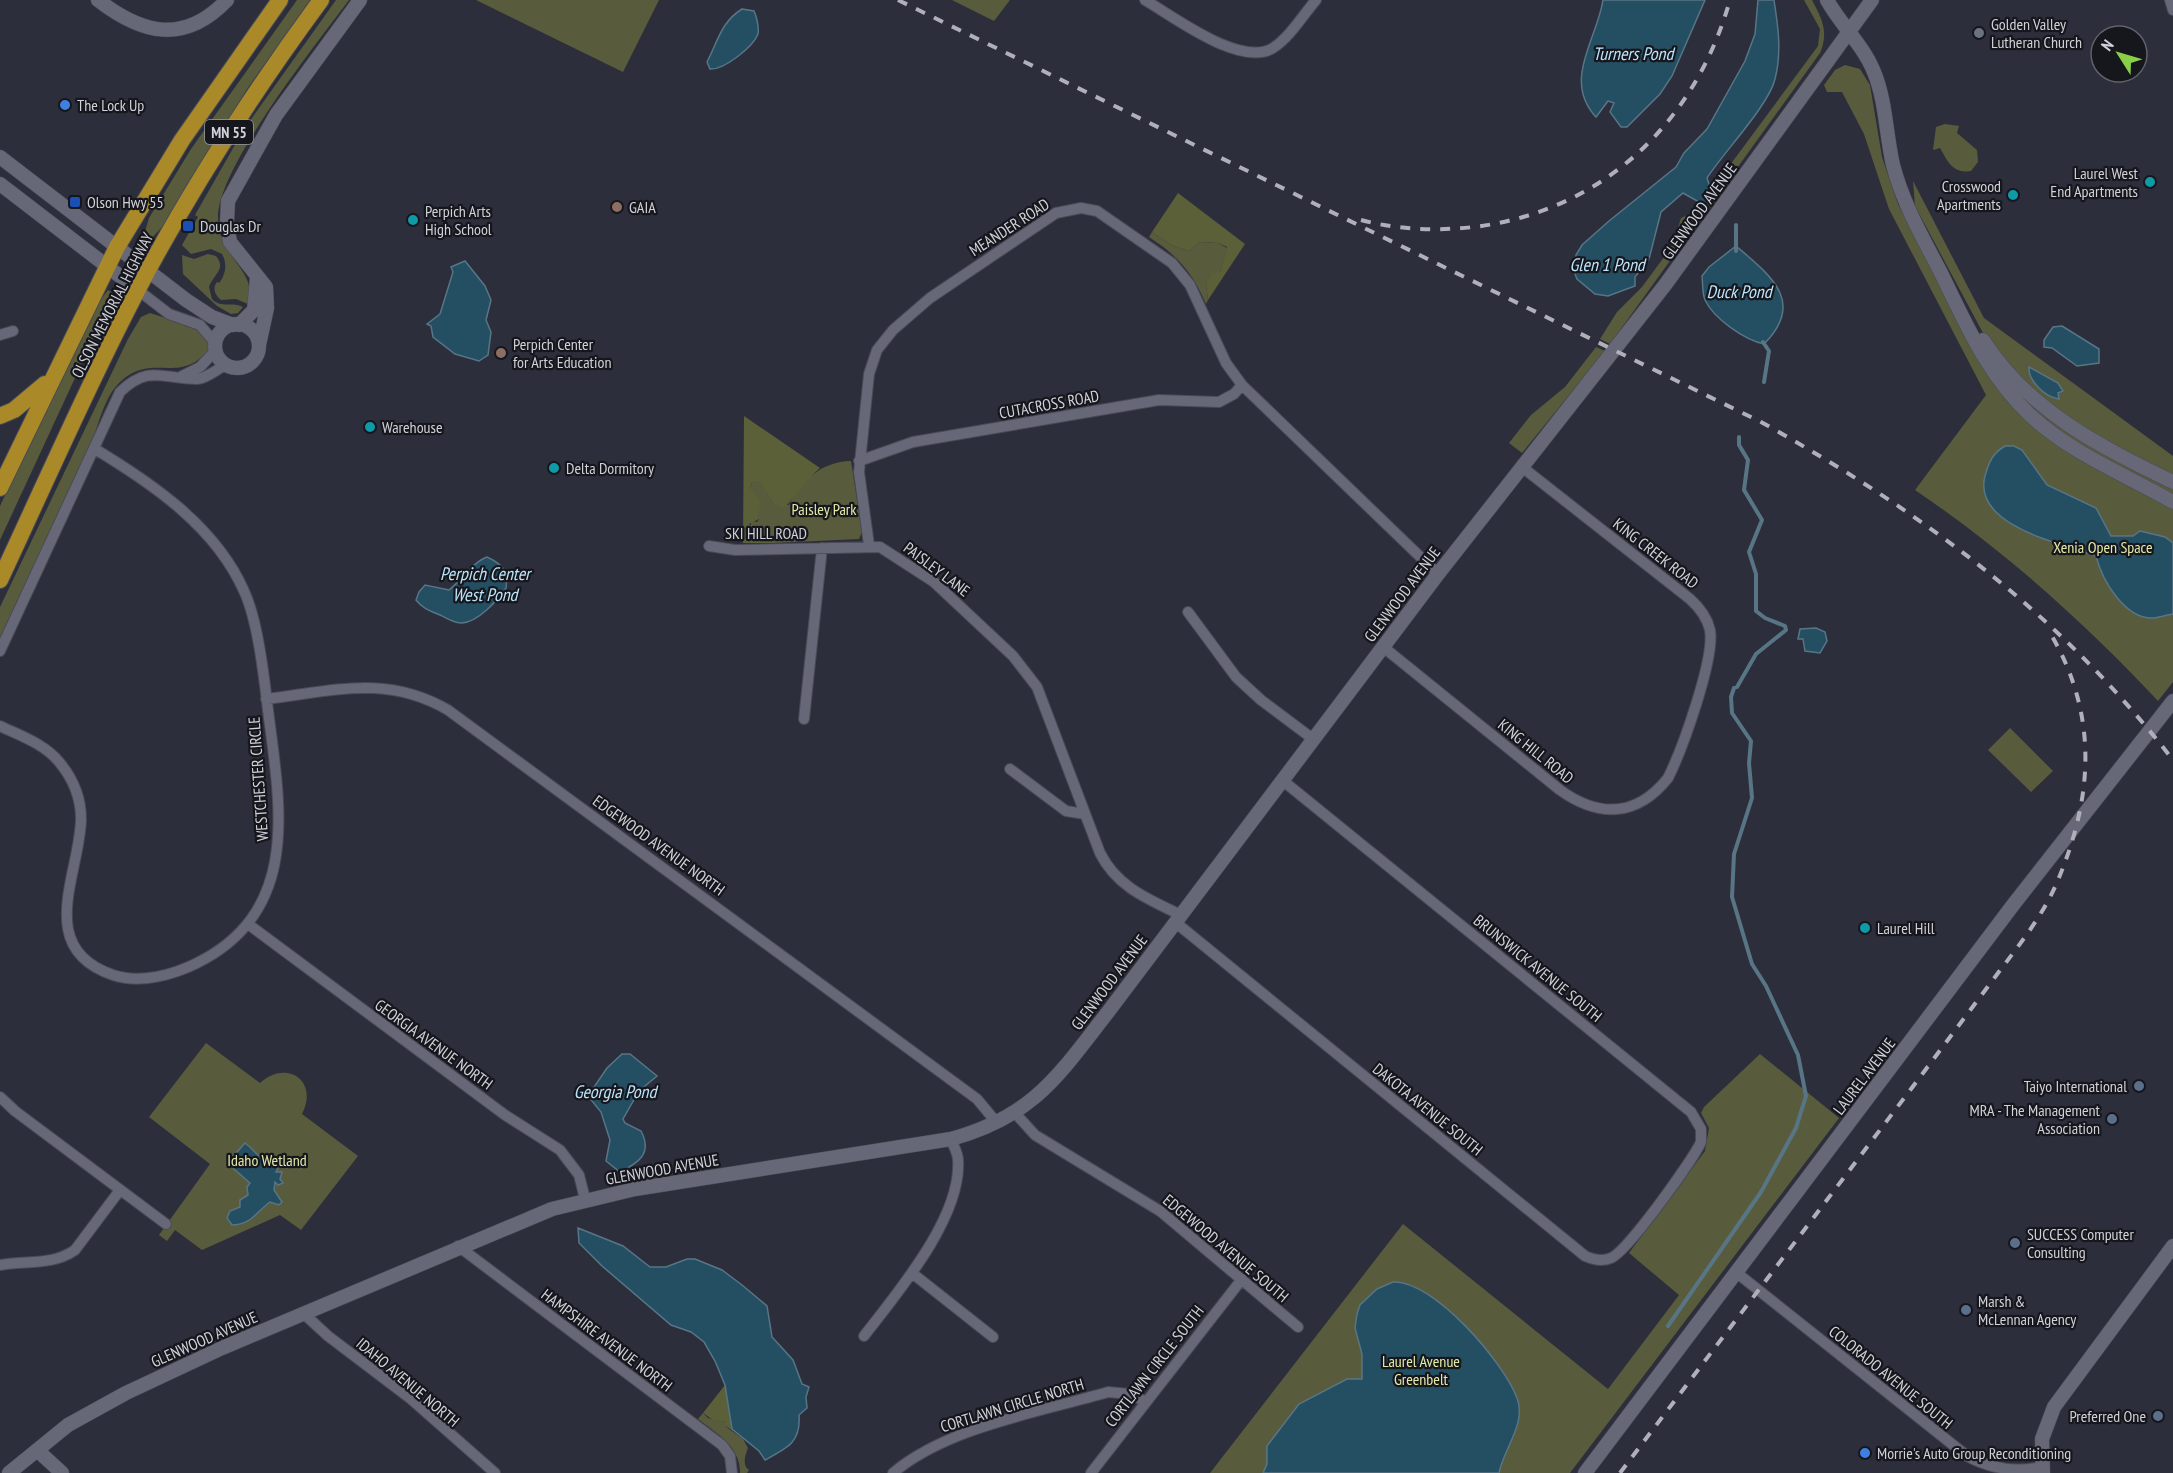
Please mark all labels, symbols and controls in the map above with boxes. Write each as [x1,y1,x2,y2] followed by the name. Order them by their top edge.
[1991,14,2082,52] place label: Golden Valley Lutheran Church
[2089,24,2149,84] north arrow
[1972,26,1986,40] marker: Golden Valley Lutheran Church
[2096,36,2118,54] text: N
[1593,42,1675,65] water label: Turners Pond
[77,95,144,115] place label: The Lock Up
[58,98,72,112] marker: The Lock Up
[205,120,253,144] road number: MN 55
[1657,159,1741,263] street label: GLENWOOD AVENUE
[2050,163,2139,201] place label: Laurel West End Apartments
[2143,175,2157,189] marker: Laurel West End Apartments
[1937,176,2001,214] place label: Crosswood Apartments
[2006,188,2020,202] marker: Crosswood Apartments
[87,192,164,212] place label: Olson Hwy 55
[965,194,1053,260] street label: MEANDER ROAD
[68,195,82,209] marker: Olson Hwy 55
[629,197,656,217] place label: GAIA
[610,200,624,214] marker: GAIA
[425,201,492,239] place label: Perpich Arts High School
[406,213,420,227] marker: Perpich Arts High School
[200,216,261,236] place label: Douglas Dr
[181,219,195,233] marker: Douglas Dr
[67,228,158,381] street label: OLSON MEMORIAL HIGHWAY
[1569,253,1647,276] water label: Glen 1 Pond
[1706,280,1774,303] water label: Duck Pond
[513,334,611,372] place label: Perpich Center for Arts Education
[494,346,508,360] marker: Perpich Center for Arts Education
[997,385,1101,423] street label: CUTACROSS ROAD
[382,417,443,437] place label: Warehouse
[363,420,377,434] marker: Warehouse
[566,458,654,478] place label: Delta Dormitory
[547,461,561,475] marker: Delta Dormitory
[792,499,857,519] park label: Paisley Park
[1609,513,1703,593] street label: KING CREEK ROAD
[725,523,807,543] street label: SKI HILL ROAD
[900,537,974,601] street label: PAISLEY LANE
[2053,537,2153,557] park label: Xenia Open Space
[1360,542,1444,646] street label: GLENWOOD AVENUE
[440,562,533,606] water label: Perpich Center West Pond
[1494,714,1578,788] street label: KING HILL ROAD
[244,716,272,842] street label: WESTCHESTER CIRCLE
[589,791,729,899] street label: EDGEWOOD AVENUE NORTH
[1470,910,1606,1026] street label: BRUNSWICK AVENUE SOUTH
[1877,918,1935,938] place label: Laurel Hill
[1858,921,1872,935] marker: Laurel Hill
[1067,930,1151,1034] street label: GLENWOOD AVENUE
[371,995,497,1093] street label: GEORGIA AVENUE NORTH
[1829,1033,1900,1118] street label: LAUREL AVENUE
[1369,1059,1487,1159] street label: DAKOTA AVENUE SOUTH
[2024,1076,2127,1096] place label: Taiyo International
[2132,1079,2146,1093] marker: Taiyo International
[574,1080,659,1103] water label: Georgia Pond
[1969,1100,2101,1138] place label: MRA - The Management Association
[2105,1112,2119,1126] marker: MRA - The Management Association
[604,1149,720,1189] street label: GLENWOOD AVENUE
[227,1150,307,1170] park label: Idaho Wetland
[1159,1190,1293,1306] street label: EDGEWOOD AVENUE SOUTH
[2027,1224,2134,1262] place label: SUCCESS Computer Consulting
[2008,1236,2022,1250] marker: SUCCESS Computer Consulting
[538,1284,676,1396] street label: HAMPSHIRE AVENUE NORTH
[1978,1291,2076,1329] place label: Marsh & McLennan Agency
[1100,1301,1208,1431] street label: CORTLAWN CIRCLE SOUTH
[1959,1303,1973,1317] marker: Marsh & McLennan Agency
[148,1307,260,1371] street label: GLENWOOD AVENUE
[1825,1321,1957,1433] street label: COLORADO AVENUE SOUTH
[352,1333,464,1431] street label: IDAHO AVENUE NORTH
[1382,1351,1460,1389] park label: Laurel Avenue Greenbelt
[938,1374,1086,1436] street label: CORTLAWN CIRCLE NORTH
[2070,1406,2146,1426] place label: Preferred One
[2151,1409,2165,1423] marker: Preferred One
[1877,1443,2071,1463] place label: Morrie's Auto Group Reconditioning
[1858,1446,1872,1460] marker: Morrie's Auto Group Reconditioning

